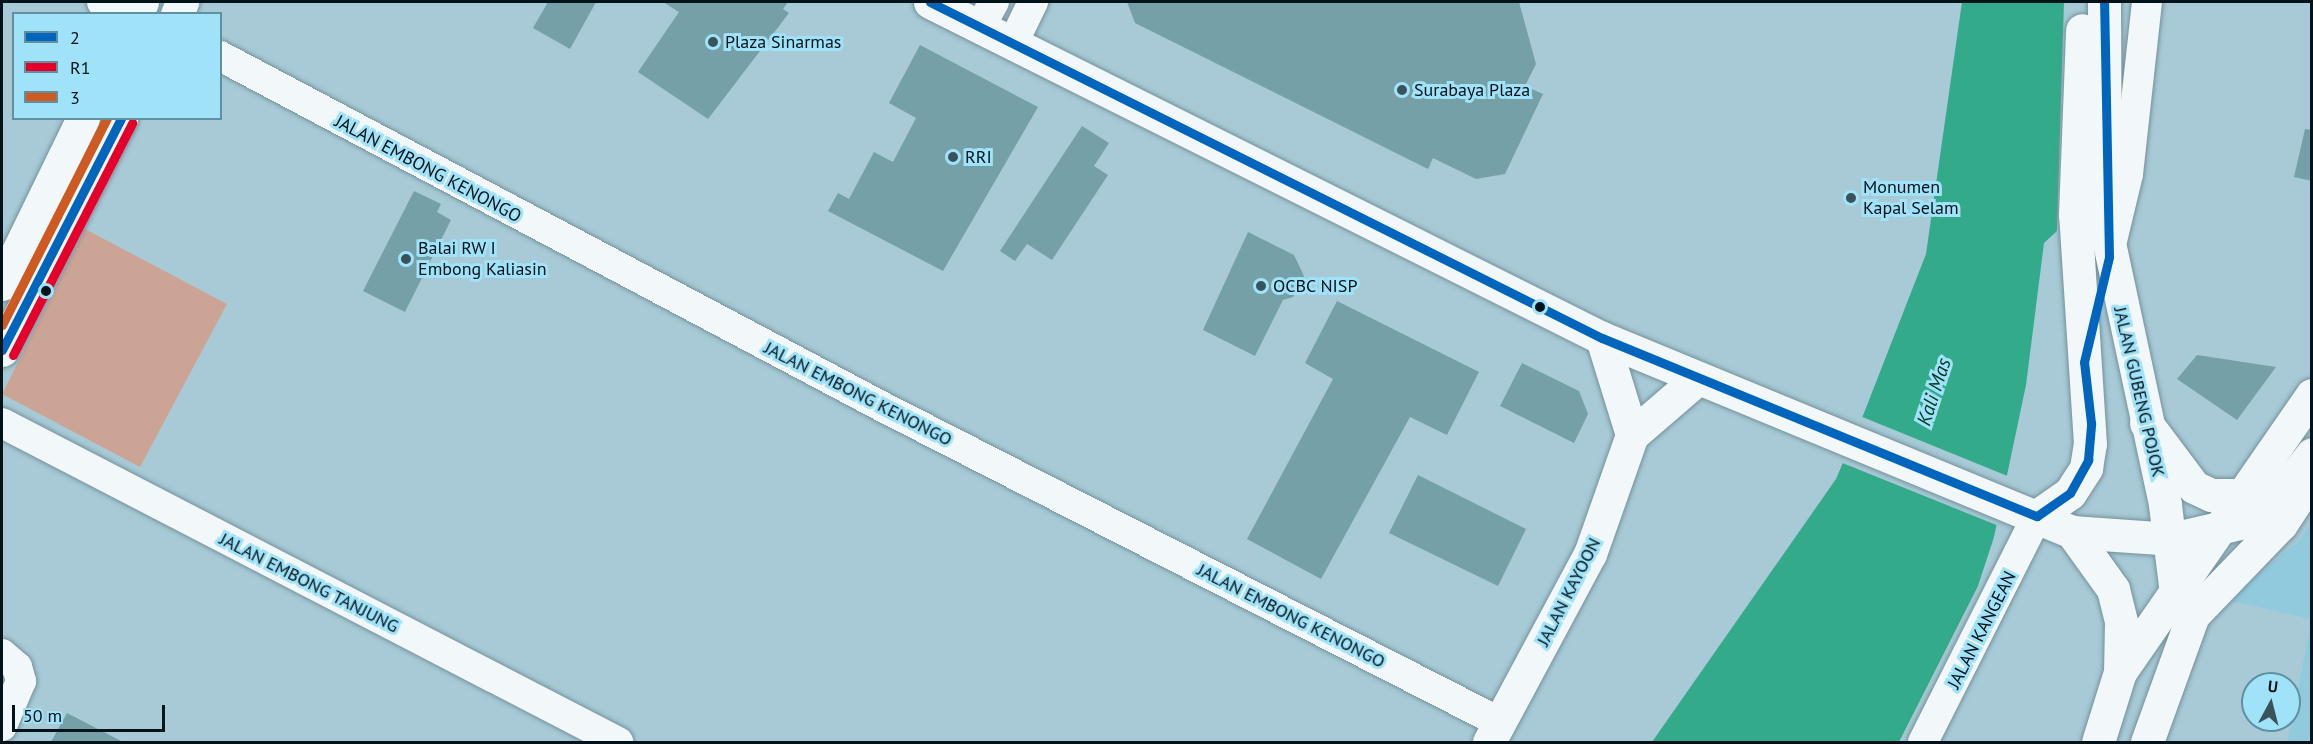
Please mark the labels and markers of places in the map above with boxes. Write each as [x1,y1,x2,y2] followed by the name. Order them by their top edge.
[725,31,841,53] place label: Plaza Sinarmas
[706,35,720,49] marker: Plaza Sinarmas
[1414,79,1530,101] place label: Surabaya Plaza
[1395,83,1409,97] marker: Surabaya Plaza
[965,146,992,168] place label: RRI
[946,150,960,164] marker: RRI
[1863,177,1959,219] place label: Monumen Kapal Selam
[1844,191,1858,205] marker: Monumen Kapal Selam
[418,238,547,280] place label: Balai RW I Embong Kaliasin
[399,252,413,266] marker: Balai RW I Embong Kaliasin
[1273,275,1358,297] place label: OCBC NISP
[1254,279,1268,293] marker: OCBC NISP
[40,285,52,297] unlabelled marker
[1534,301,1546,313] unlabelled marker

